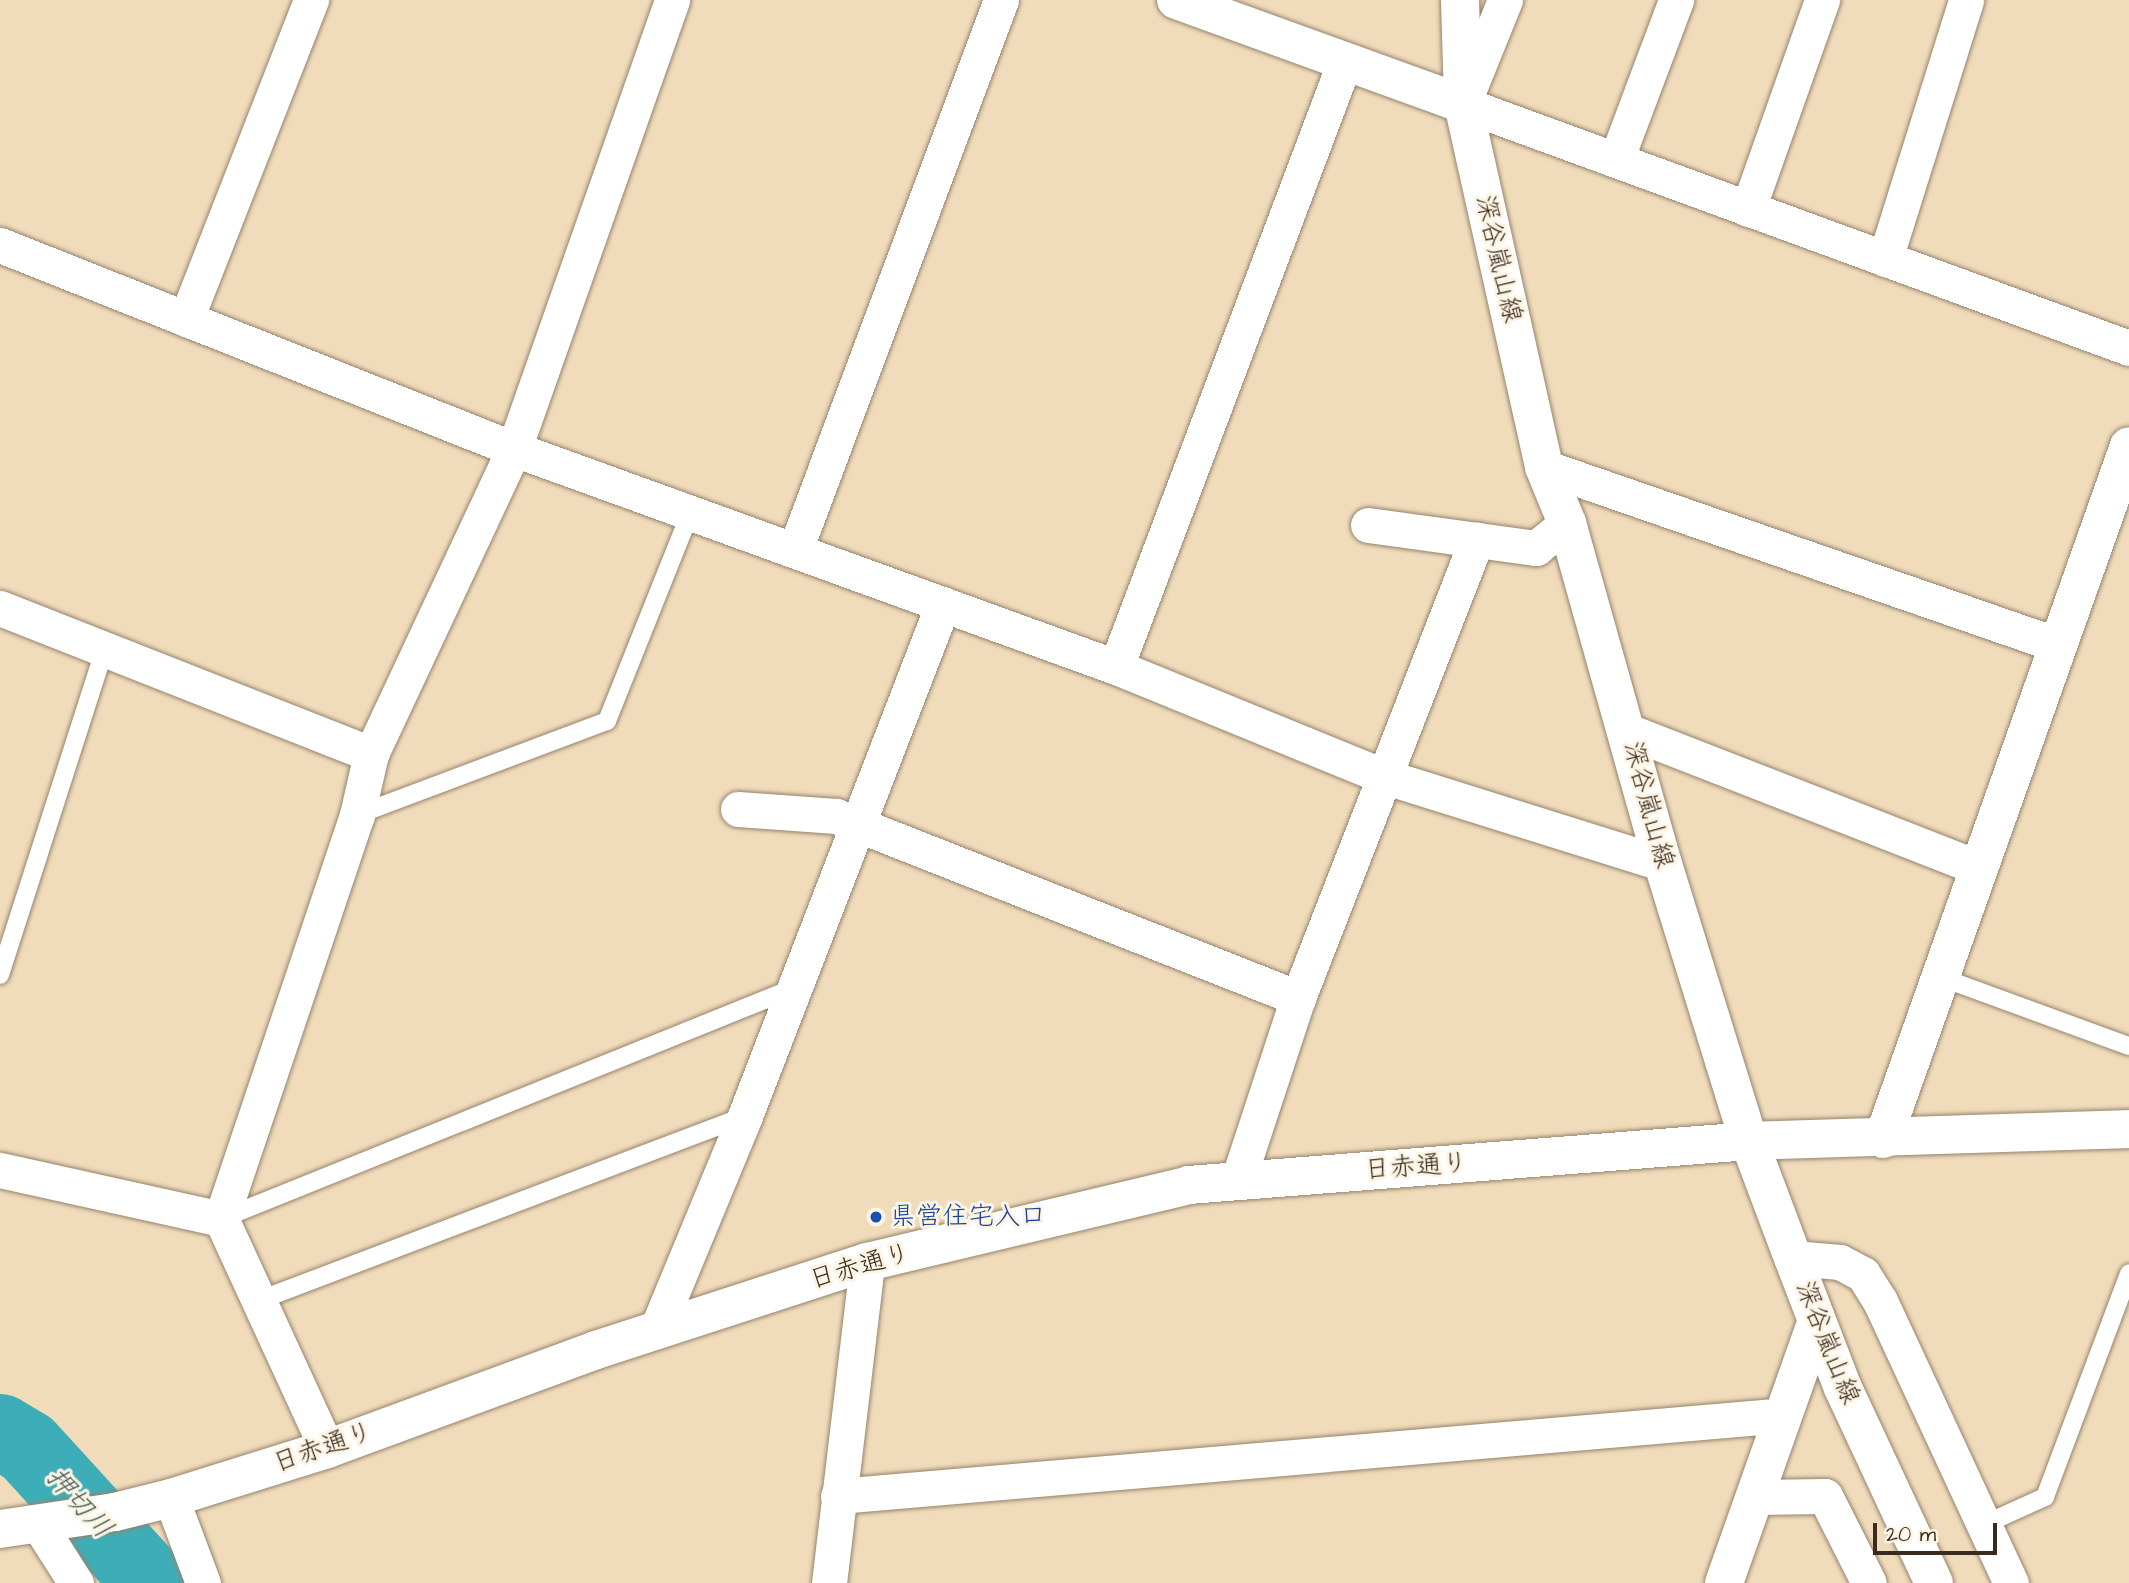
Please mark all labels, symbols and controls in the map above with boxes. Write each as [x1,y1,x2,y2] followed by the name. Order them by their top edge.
[1468,192,1528,326] street label: 深谷嵐山線
[1616,738,1680,872] street label: 深谷嵐山線
[1363,1148,1469,1186] street label: 日赤通り
[890,1201,1046,1233] place label: 県営住宅入口
[868,1209,884,1225] marker: 県営住宅入口
[806,1238,914,1296] street label: 日赤通り
[1788,1277,1866,1409] street label: 深谷嵐山線
[269,1416,377,1480] street label: 日赤通り
[38,1461,120,1545] water label: 押切川
[1877,1510,2001,1554] scale bar
[1886,1520,1936,1549] text: 20 m

